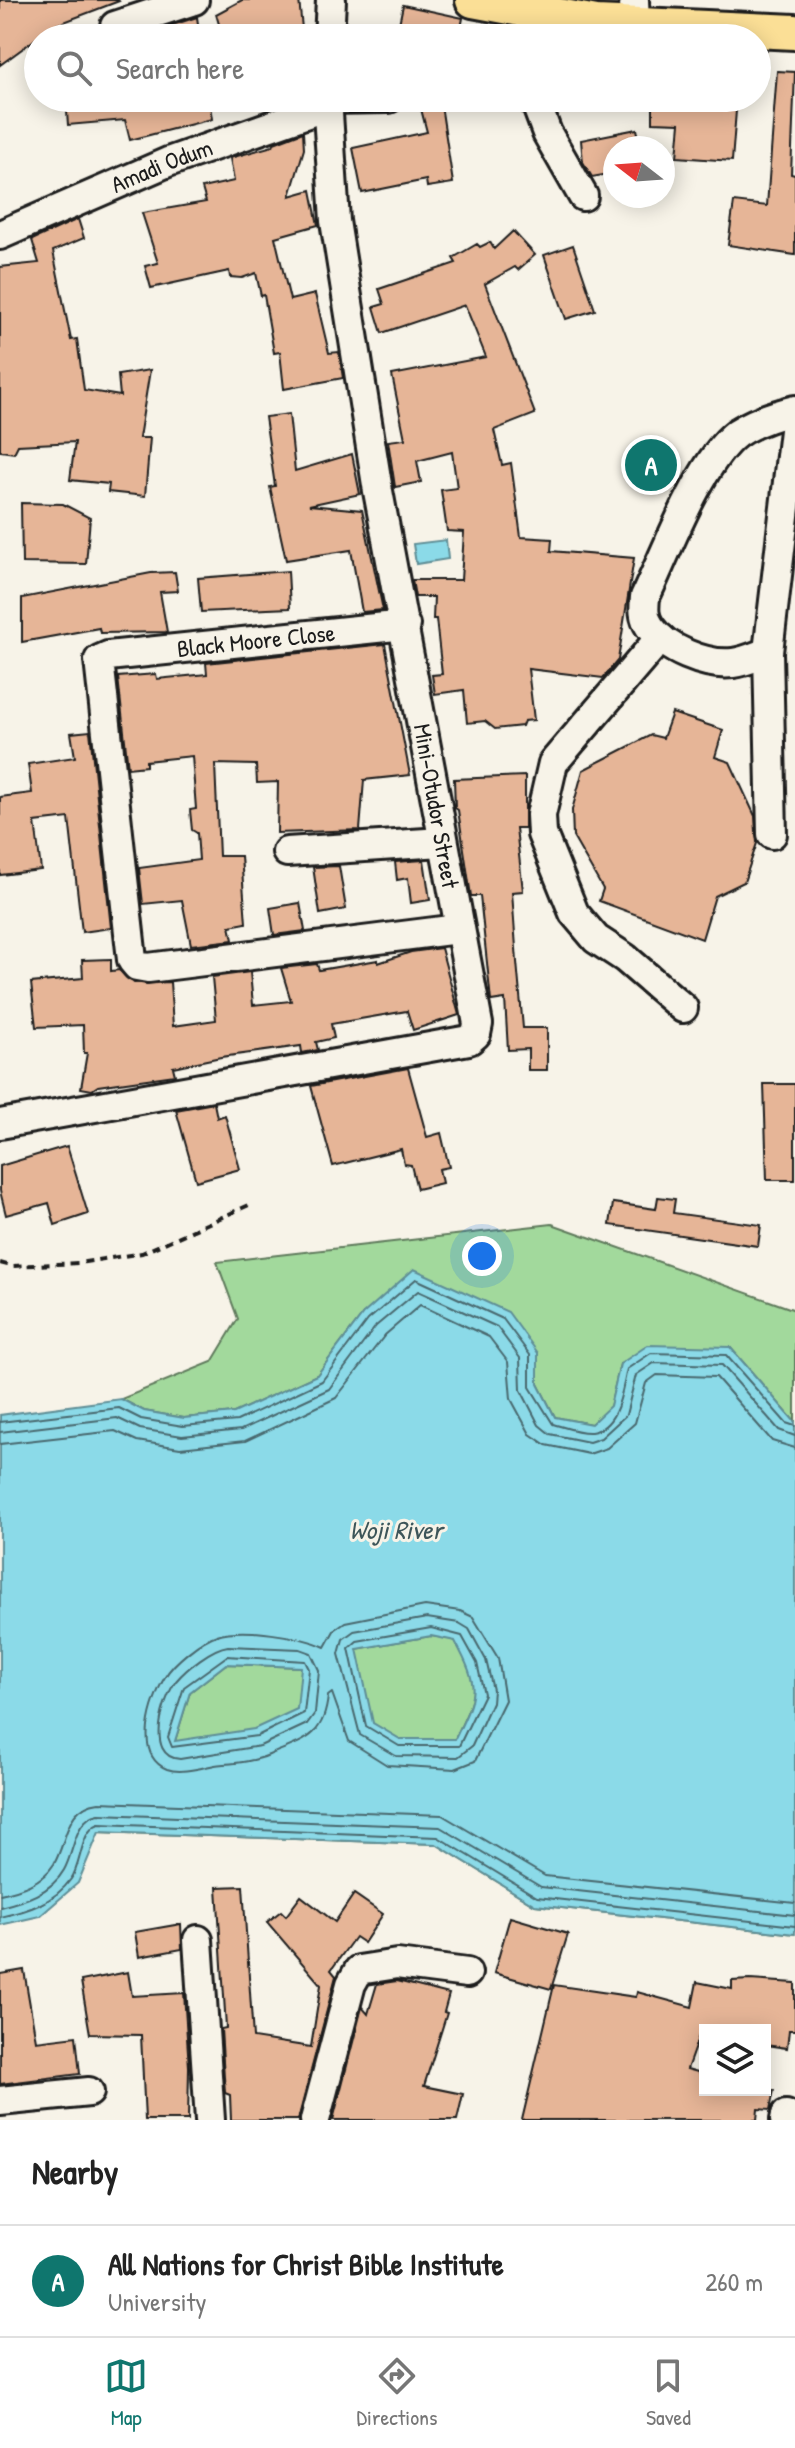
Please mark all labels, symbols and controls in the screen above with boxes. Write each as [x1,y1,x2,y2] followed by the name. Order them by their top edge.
[24,24,771,112] search box
[52,46,96,90] icon: search
[116,48,244,88] text: Search here
[106,131,216,200] street label: Amadi Odum
[603,136,675,208] north arrow
[625,435,677,495] pin: A
[175,616,337,664] street label: Black Moore Close
[407,721,467,891] street label: Mini-Otudor Street
[462,1236,502,1276] your location
[350,1512,445,1547] water label: Woji River
[699,2024,771,2096] map controls
[699,2024,771,2096] button: layers
[32,2149,118,2195] text: Nearby
[108,2244,504,2284] text: All Nations for Christ Bible Institute
[52,2264,64,2299] text: A
[705,2264,763,2299] text: 260 m
[108,2284,206,2319] text: University
[104,2354,148,2432] tab: Map
[357,2354,438,2432] tab: Directions
[646,2354,691,2432] tab: Saved

